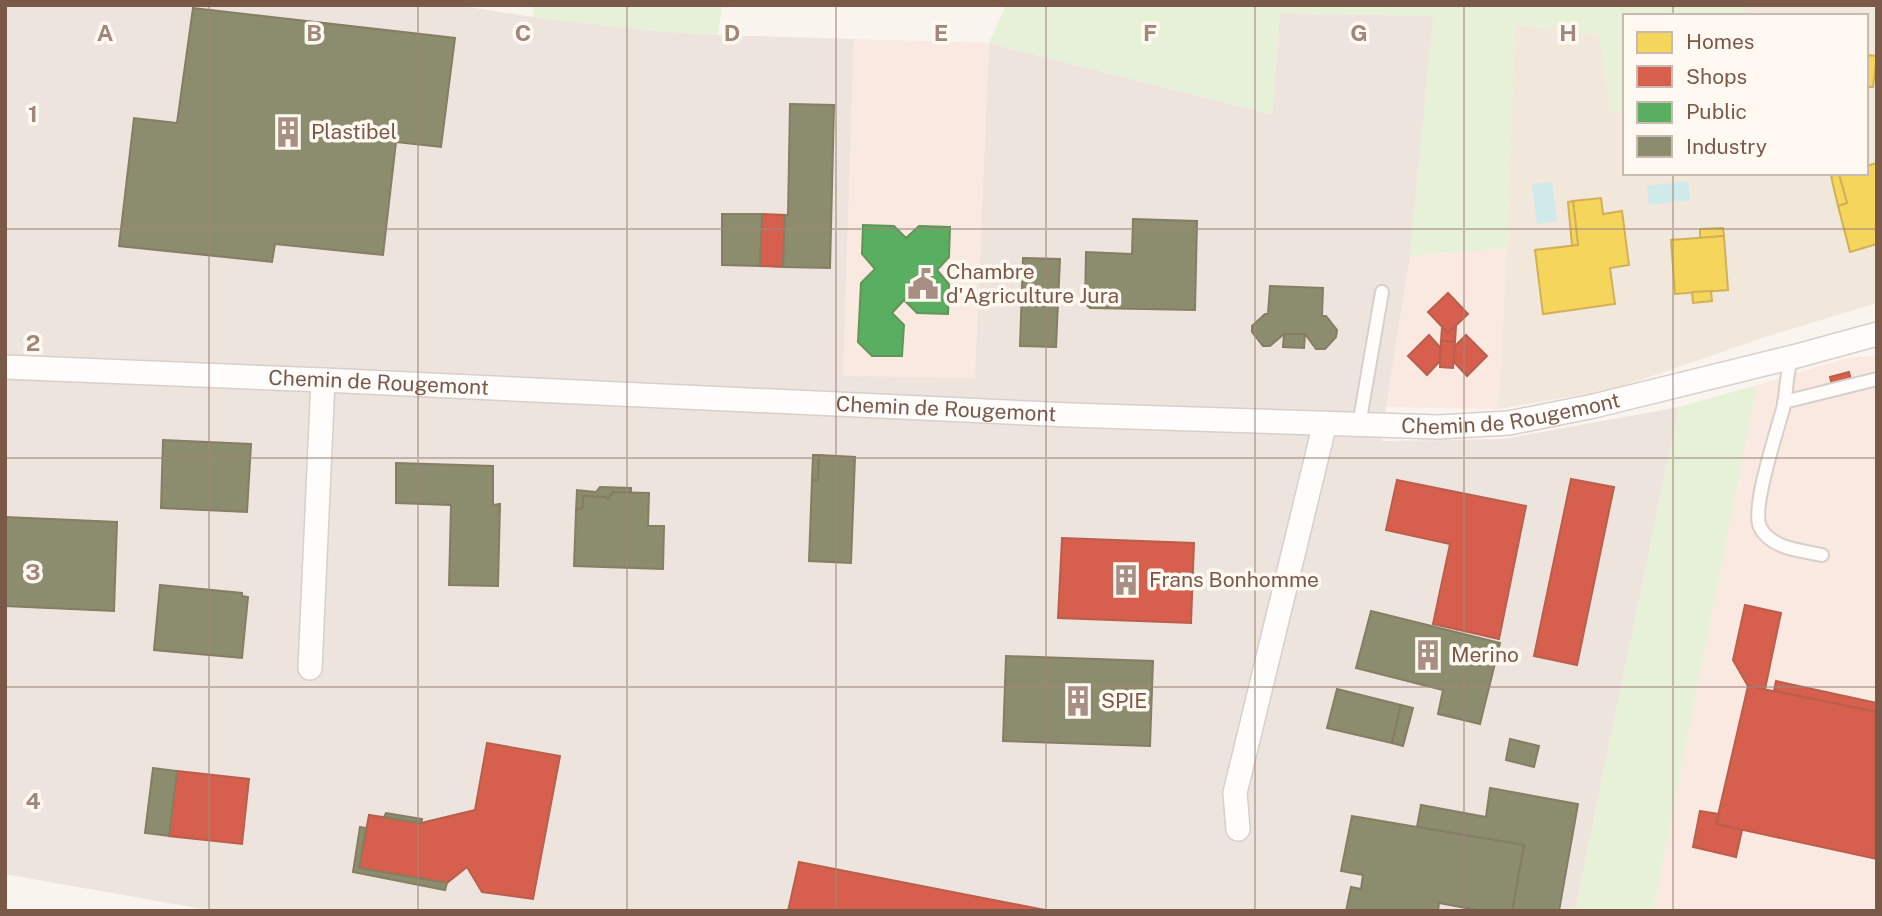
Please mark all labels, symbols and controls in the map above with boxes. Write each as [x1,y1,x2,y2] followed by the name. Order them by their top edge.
[1623,14,1868,175] legend
[97,19,114,46] text: A
[306,19,322,46] text: B
[515,19,531,46] text: C
[724,19,740,46] text: D
[934,19,948,46] text: E
[1143,19,1157,46] text: F
[1350,19,1368,46] text: G
[1559,19,1577,46] text: H
[1686,29,1754,54] text: Homes
[1686,64,1747,89] text: Shops
[1686,99,1747,124] text: Public
[28,100,38,127] text: 1
[271,115,305,149] building icon: Plastibel
[311,119,397,144] place label: Plastibel
[1686,134,1767,159] text: Industry
[946,259,1119,308] place label: Chambre d'Agriculture Jura
[906,267,940,301] public building icon: Chambre d'Agriculture Jura
[26,329,40,356] text: 2
[268,365,490,400] street label: Chemin de Rougemont
[1401,387,1622,439] street label: Chemin de Rougemont
[835,391,1057,426] street label: Chemin de Rougemont
[25,558,41,585] text: 3
[1109,563,1143,597] building icon: Frans Bonhomme
[1149,567,1319,592] place label: Frans Bonhomme
[1411,638,1445,672] building icon: Merino
[1451,642,1519,667] place label: Merino
[1061,684,1095,718] building icon: SPIE
[1101,688,1147,713] place label: SPIE
[25,787,41,814] text: 4

